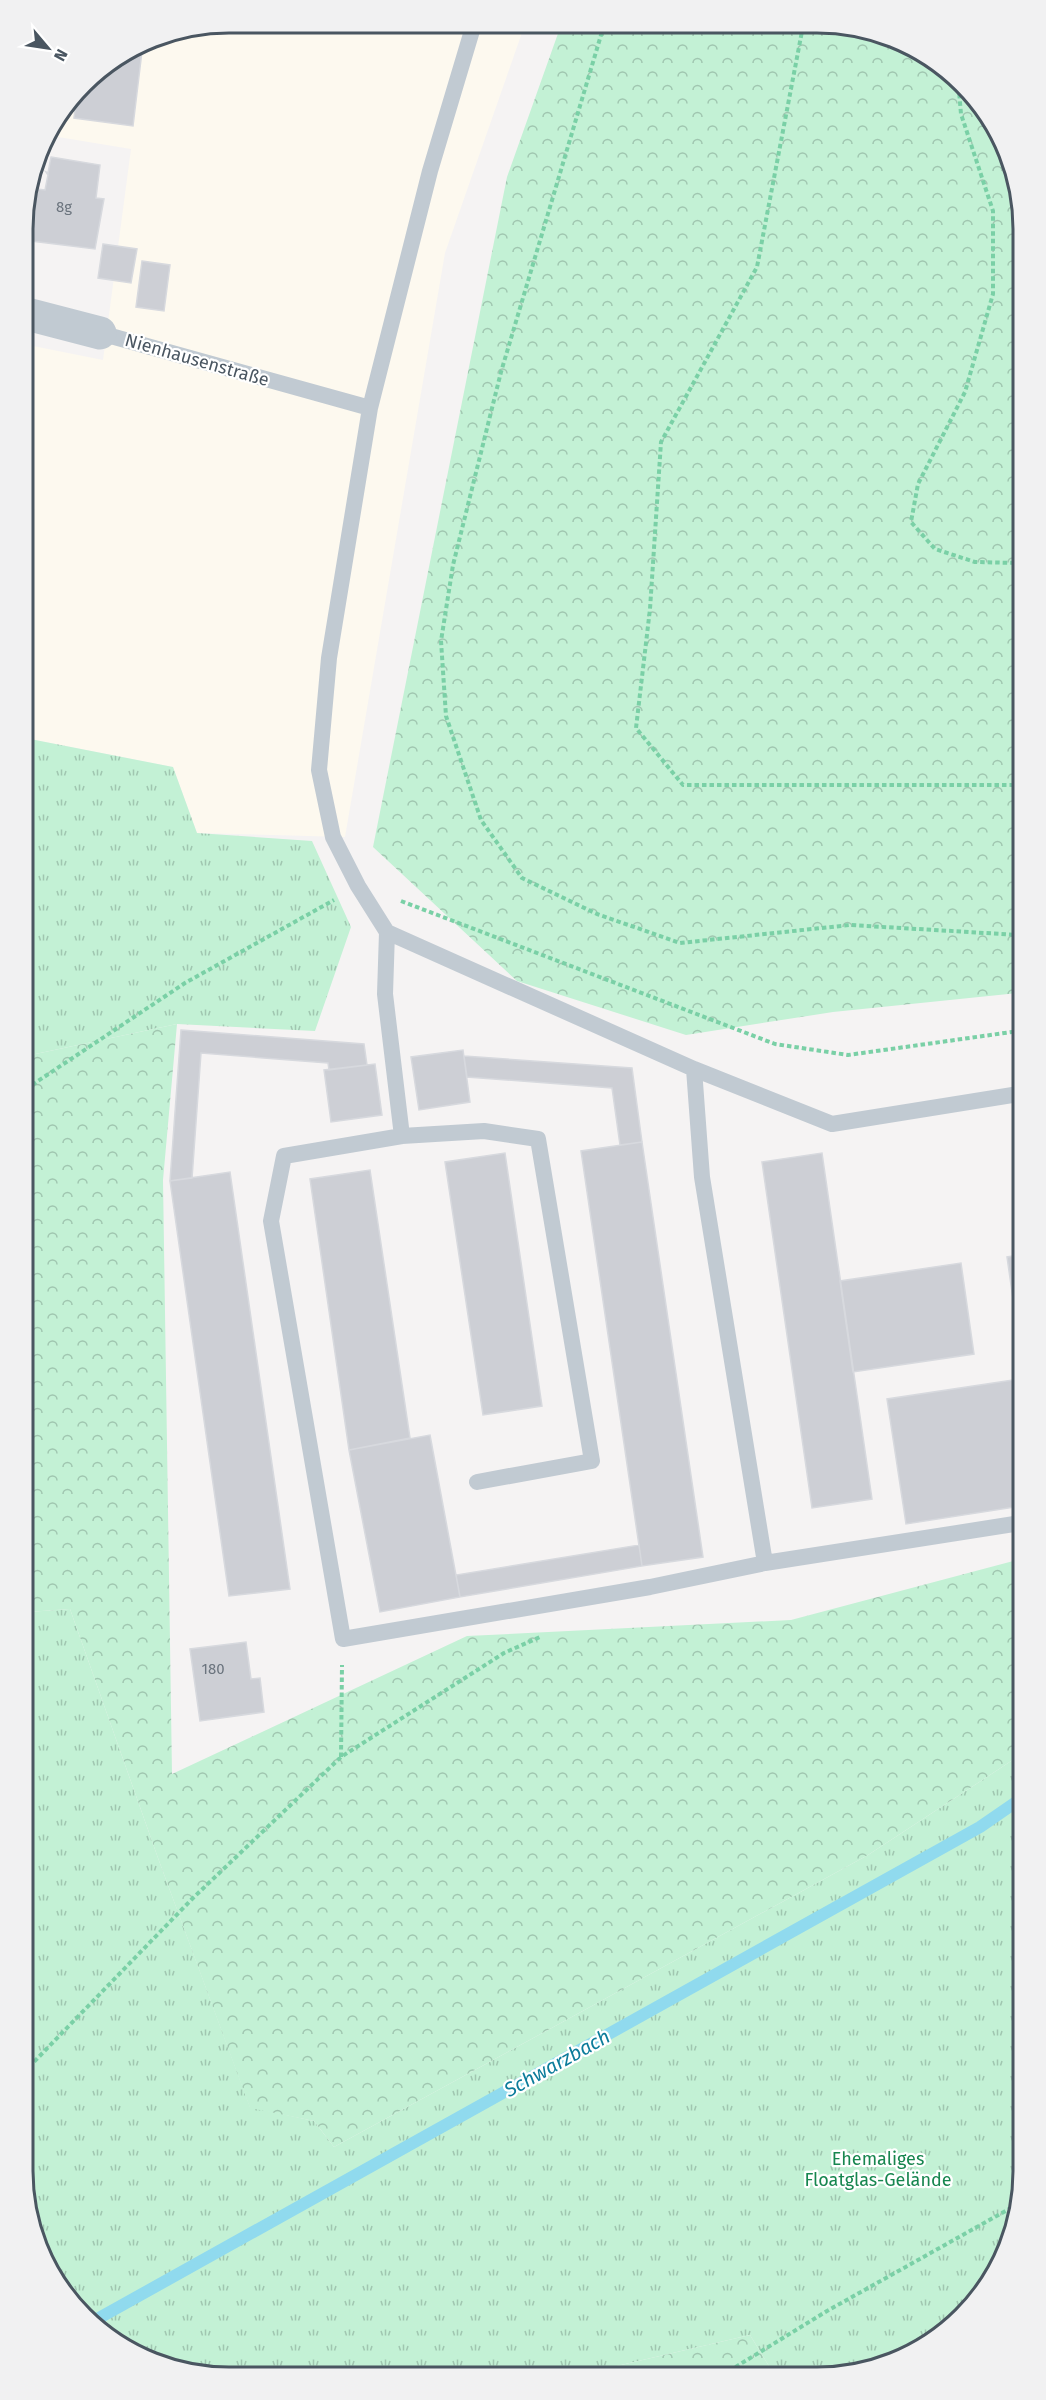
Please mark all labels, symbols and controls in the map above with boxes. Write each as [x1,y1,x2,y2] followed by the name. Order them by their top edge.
[18,18,78,78] north arrow
[50,46,72,64] text: N
[56,198,72,216] house number: 8g
[122,329,272,391] street label: Nienhausenstraße
[201,1660,225,1678] house number: 180
[499,2024,614,2102] water label: Schwarzbach
[804,2148,952,2191] park label: Ehemaliges Floatglas-Gelände

